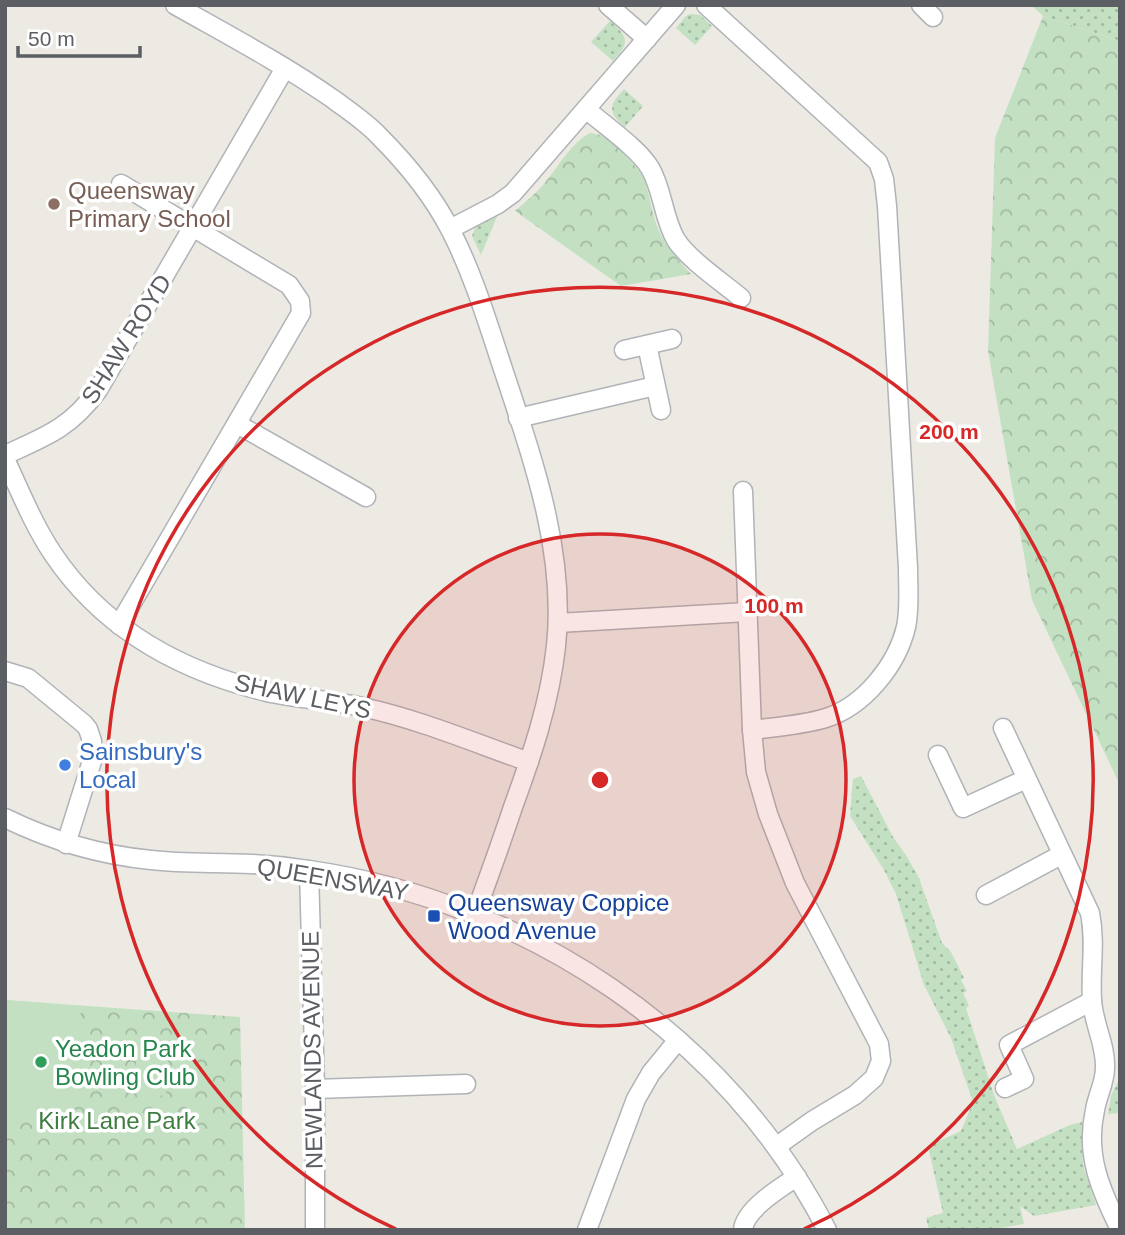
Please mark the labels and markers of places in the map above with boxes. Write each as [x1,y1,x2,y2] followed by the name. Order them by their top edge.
[68,177,231,232] place label: Queensway Primary School
[46,196,62,212] marker: Queensway Primary School
[79,738,202,793] place label: Sainsbury's Local
[57,757,73,773] marker: Sainsbury's Local
[588,768,612,792] centre of rings
[448,889,669,944] place label: Queensway Coppice Wood Avenue
[426,908,442,924] marker: Queensway Coppice Wood Avenue
[55,1035,195,1090] place label: Yeadon Park Bowling Club
[33,1054,49,1070] marker: Yeadon Park Bowling Club

